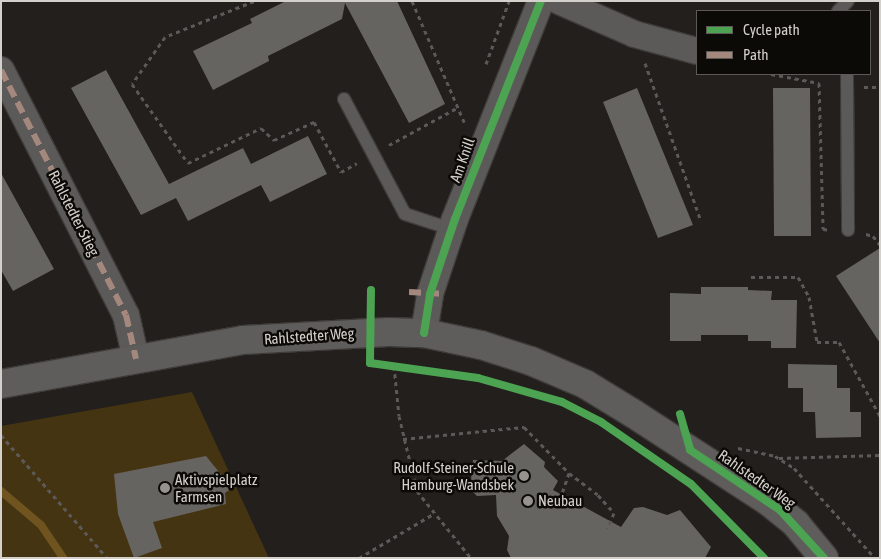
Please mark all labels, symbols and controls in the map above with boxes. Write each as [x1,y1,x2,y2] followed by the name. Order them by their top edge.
[696,10,871,75] legend
[743,21,800,38] text: Cycle path
[743,46,769,63] text: Path
[446,135,478,185] street label: Am Knill
[45,167,103,259] street label: Rahlstedter Stieg
[263,324,355,348] street label: Rahlstedter Weg
[715,446,799,512] street label: Rahlstedter Weg
[393,458,514,493] place label: Rudolf-Steiner-Schule Hamburg-Wandsbek
[175,470,257,505] place label: Aktivspielplatz Farmsen
[518,470,530,482] marker: Rudolf-Steiner-Schule Hamburg-Wandsbek
[159,482,171,494] marker: Aktivspielplatz Farmsen
[538,492,582,510] place label: Neubau
[522,495,534,507] marker: Neubau

